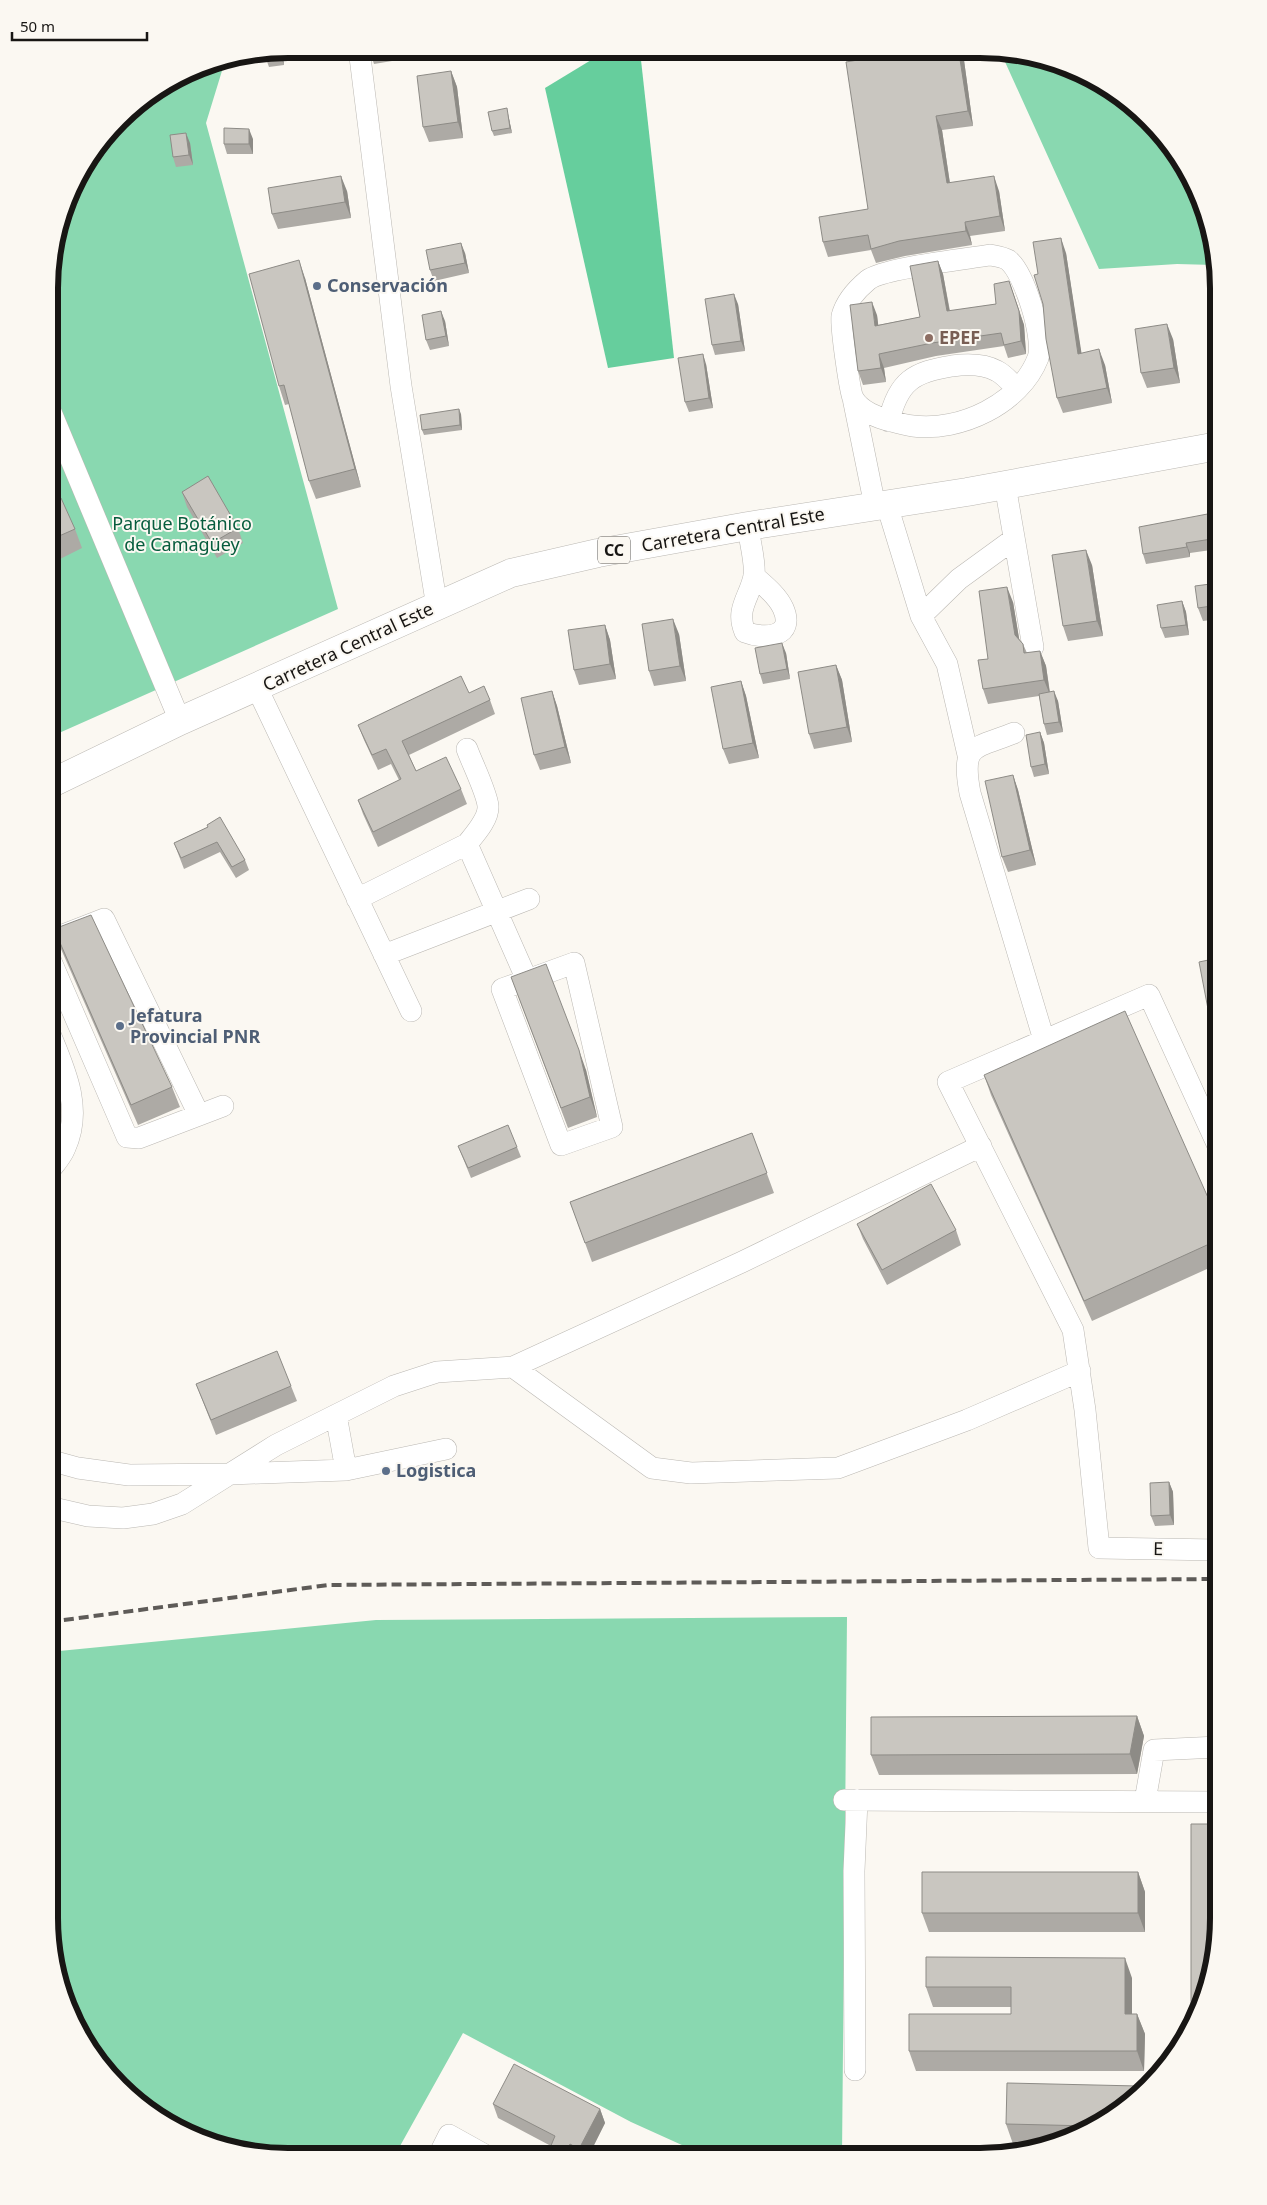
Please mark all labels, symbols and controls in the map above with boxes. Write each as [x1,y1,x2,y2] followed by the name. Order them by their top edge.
[12,10,148,42] scale bar
[20,16,55,36] text: 50 m
[327,273,448,297] place label: Conservación
[311,280,323,292] marker: Conservación
[939,325,980,349] place label: EPEF
[923,332,935,344] marker: EPEF
[639,501,826,557] street label: Carretera Central Este
[112,511,252,556] park label: Parque Botánico de Camagüey
[598,536,630,564] road number: CC
[258,596,437,696] street label: Carretera Central Este
[128,1003,260,1048] place label: Jefatura Provincial PNR
[114,1020,126,1032] marker: Jefatura Provincial PNR
[396,1458,476,1482] place label: Logistica
[380,1465,392,1477] marker: Logistica
[1153,1536,1163,1560] street label: E

